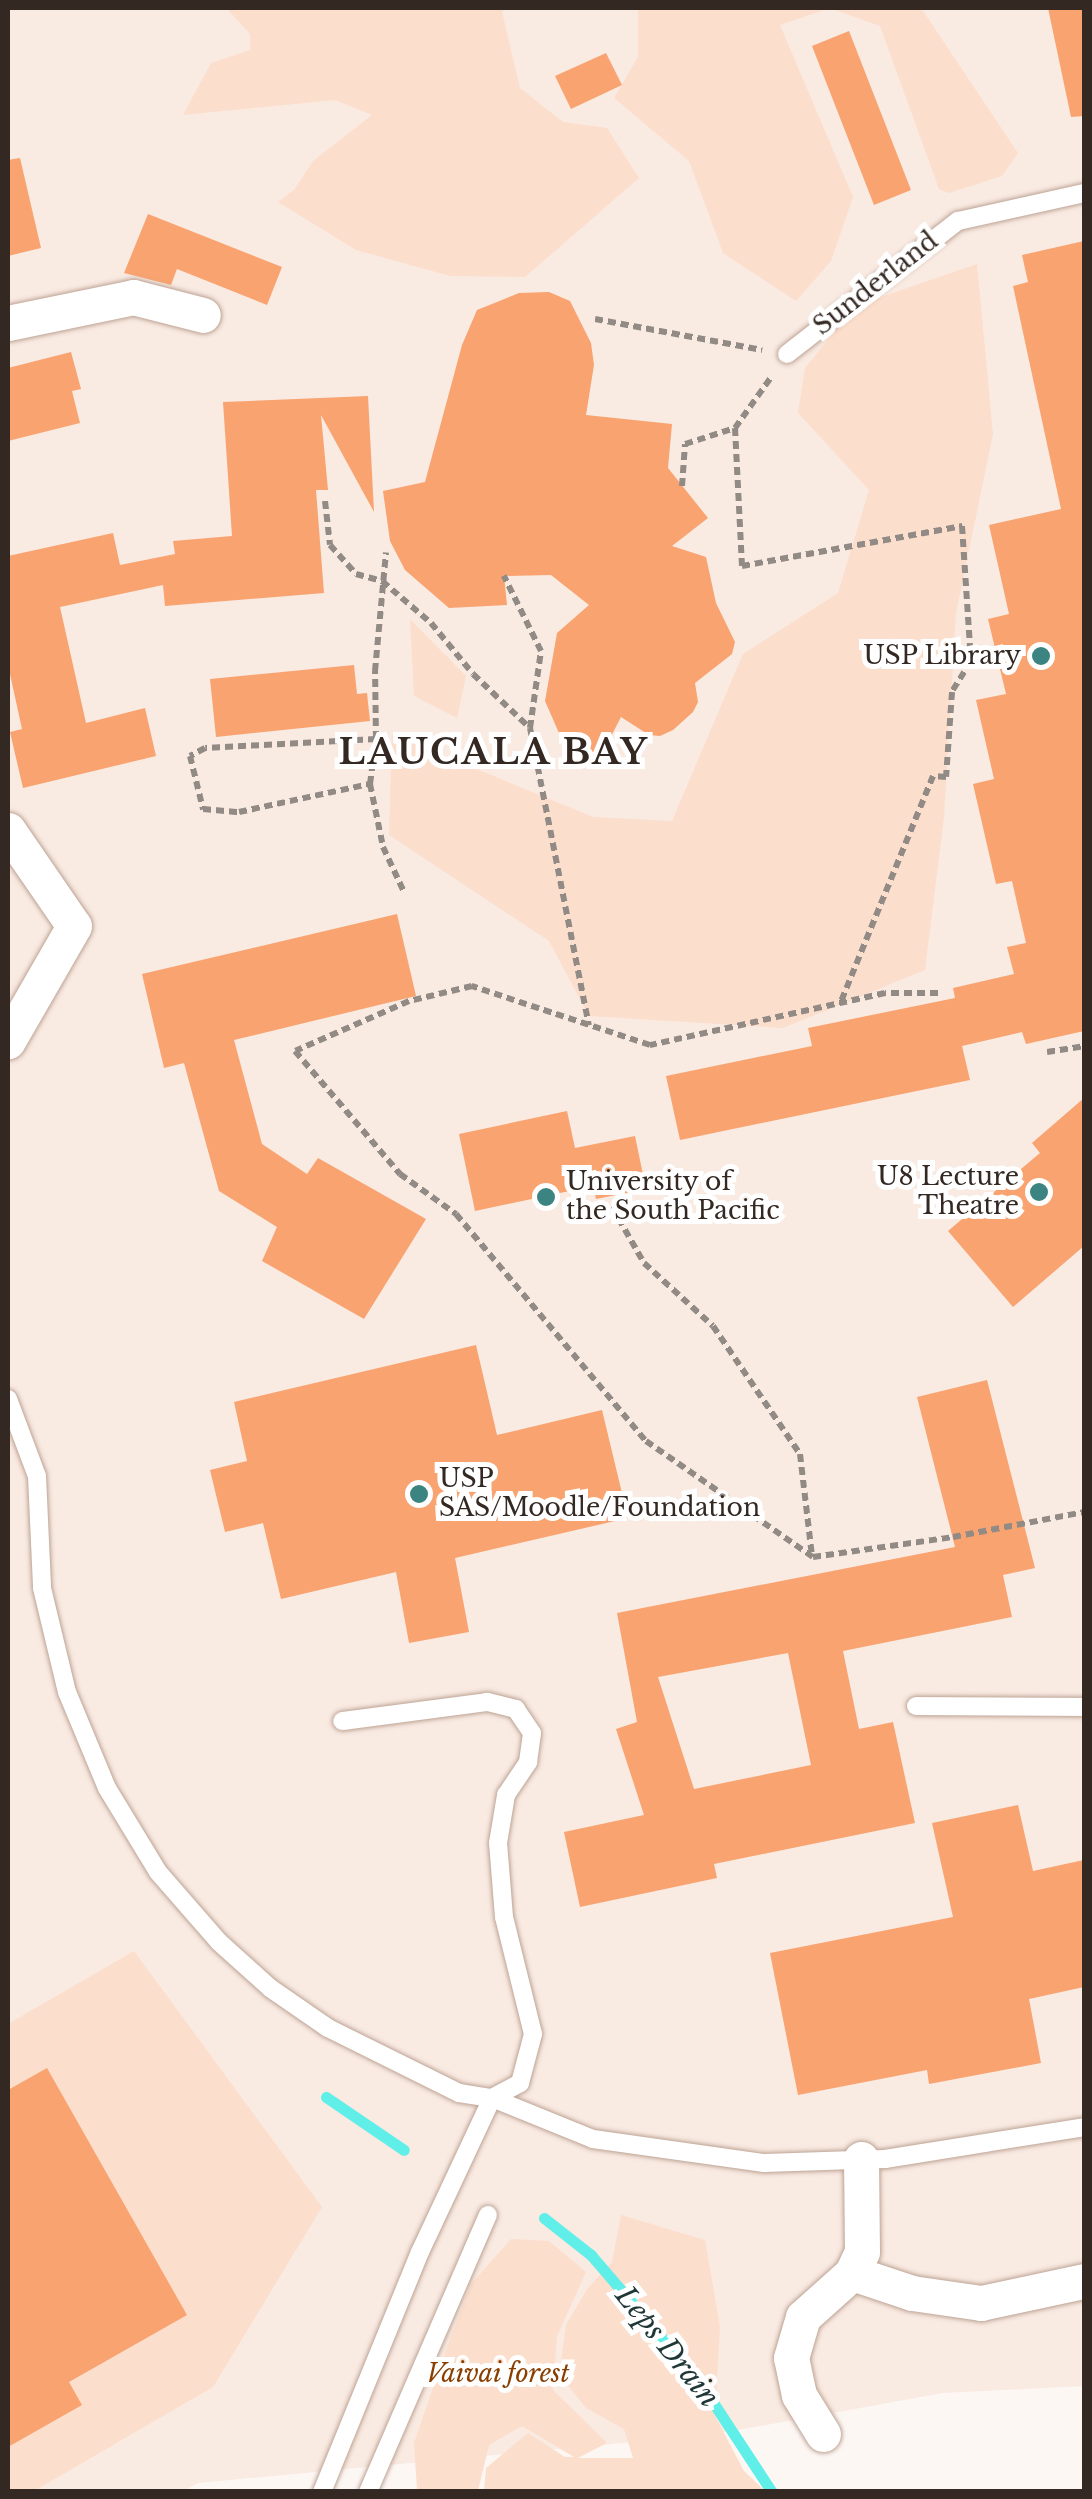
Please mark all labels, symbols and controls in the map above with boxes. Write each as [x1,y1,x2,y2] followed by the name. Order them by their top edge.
[808,226,944,342] street label: Sunderland
[862,641,1021,671] place label: USP Library
[1030,645,1052,667] marker: USP Library
[338,731,650,773] district label: LAUCALA BAY
[877,1163,1019,1222] place label: U8 Lecture Theatre
[566,1168,780,1227] place label: University of the South Pacific
[1028,1181,1050,1203] marker: U8 Lecture Theatre
[535,1186,557,1208] marker: University of the South Pacific
[439,1465,760,1524] place label: USP SAS/Moodle/Foundation
[408,1483,430,1505] marker: USP SAS/Moodle/Foundation
[608,2280,726,2414] water label: Leps Drain
[426,2359,570,2389] park label: Vaivai forest

